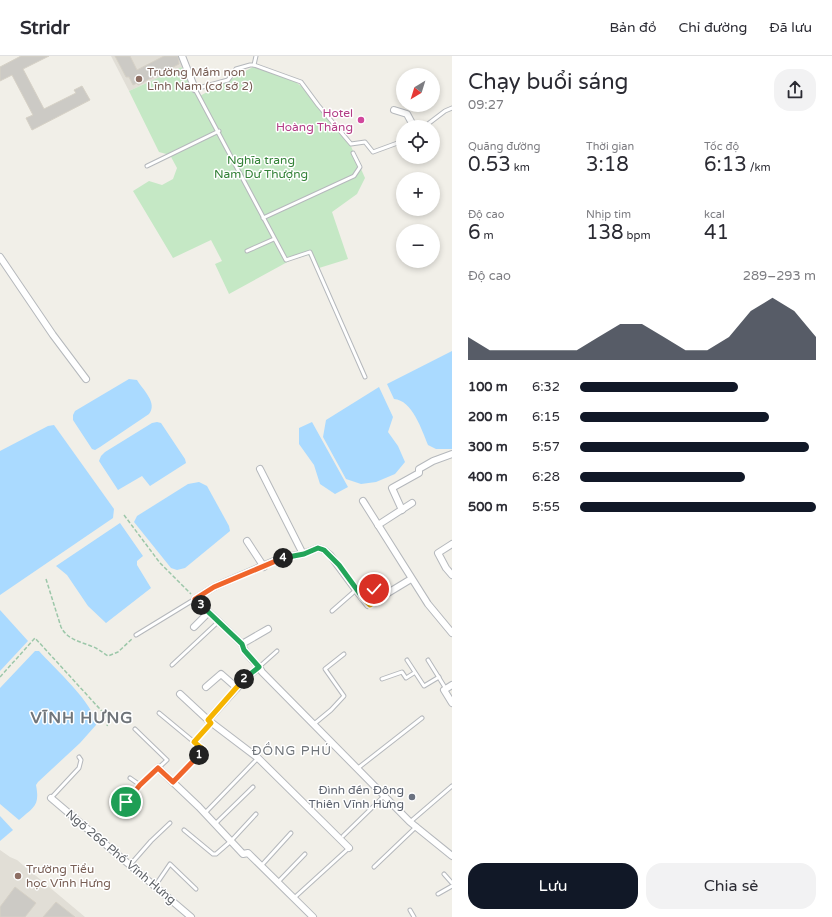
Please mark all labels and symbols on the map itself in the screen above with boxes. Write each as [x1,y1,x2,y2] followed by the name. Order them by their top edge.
[147,65,253,93] place label: Trường Mầm non Lĩnh Nam (cơ sở 2)
[396,68,440,112] north arrow
[134,74,144,84] marker: Trường Mầm non Lĩnh Nam (cơ sở 2)
[276,106,353,134] place label: Hotel Hoàng Thắng
[356,115,366,125] marker: Hotel Hoàng Thắng
[214,153,308,181] park label: Nghĩa trang Nam Dư Thượng
[273,548,293,568] pin: 4
[357,572,391,606] pin
[191,595,211,615] pin: 3
[234,669,254,689] pin: 2
[30,708,134,728] district label: VĨNH HƯNG
[252,742,332,759] district label: ĐỒNG PHÚ
[189,745,209,765] pin: 1
[309,783,404,811] place label: Đình đền Đông Thiên Vĩnh Hưng
[109,785,143,819] pin
[407,792,417,802] marker: Đình đền Đông Thiên Vĩnh Hưng
[63,807,179,907] street label: Ngõ 266 Phố Vĩnh Hưng
[26,862,111,890] place label: Trường Tiểu học Vĩnh Hưng
[13,871,23,881] marker: Trường Tiểu học Vĩnh Hưng

